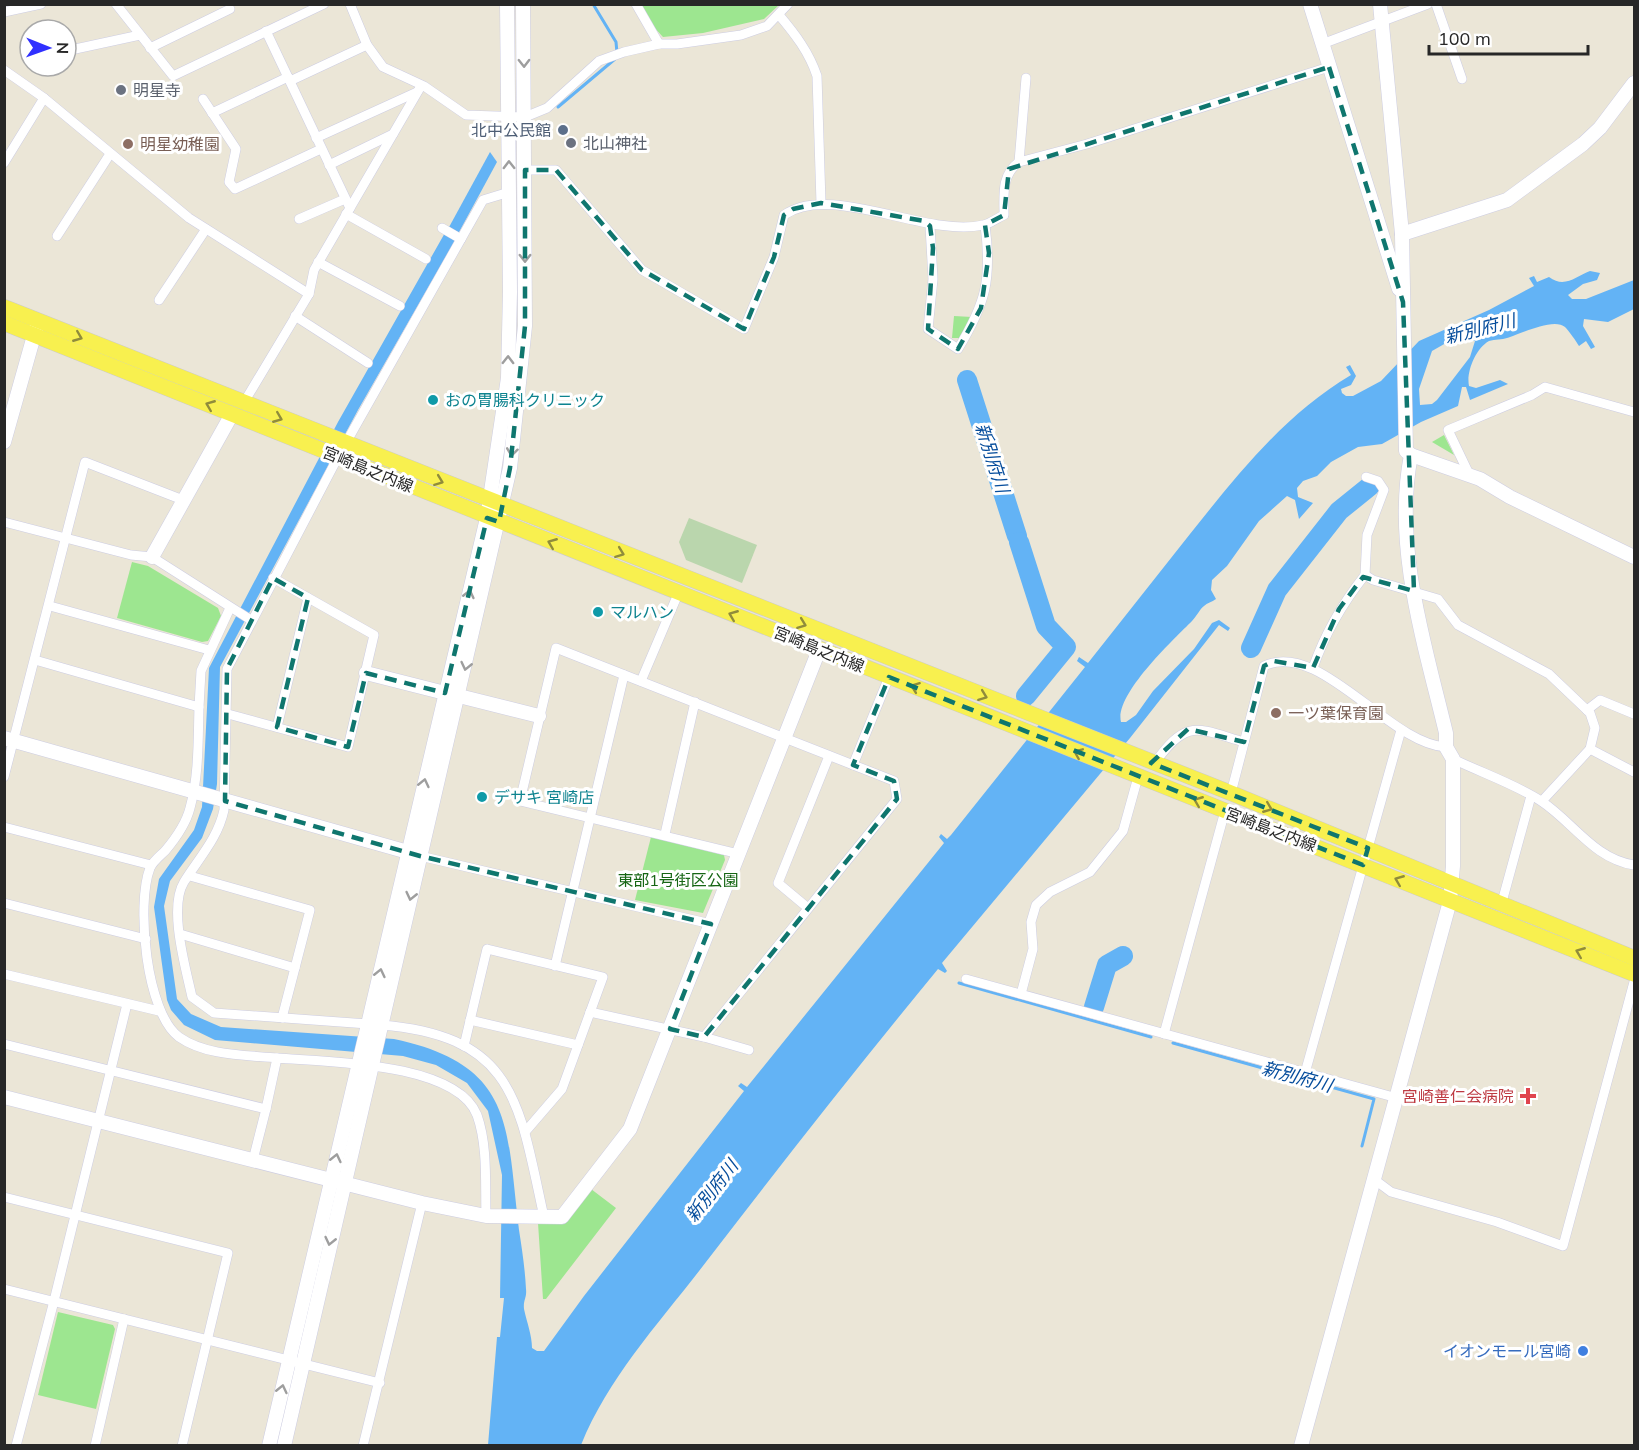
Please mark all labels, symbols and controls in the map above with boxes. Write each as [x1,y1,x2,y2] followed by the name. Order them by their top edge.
[18,18,78,78] north arrow
[1429,18,1588,56] scale bar
[1438,27,1491,50] text: 100 m
[53,42,73,54] text: N
[518,58,530,67] one-way arrow
[133,80,181,100] place label: 明星寺
[114,83,128,97] marker: 明星寺
[471,120,551,140] place label: 北中公民館
[556,123,570,137] marker: 北中公民館
[583,133,647,153] place label: 北山神社
[140,134,220,154] place label: 明星幼稚園
[564,136,578,150] marker: 北山神社
[121,137,135,151] marker: 明星幼稚園
[503,161,515,170] one-way arrow
[519,253,531,262] one-way arrow
[1442,308,1520,348] water label: 新別府川
[72,330,83,342] one-way arrow
[502,356,515,365] one-way arrow
[445,390,605,410] place label: おの胃腸科クリニック
[426,393,440,407] marker: おの胃腸科クリニック
[205,400,216,412] one-way arrow
[272,411,283,423] one-way arrow
[970,420,1015,498] water label: 新別府川
[320,442,416,496] street label: 宮崎島之内線
[507,448,519,457] one-way arrow
[433,474,444,486] one-way arrow
[548,538,559,550] one-way arrow
[614,546,625,558] one-way arrow
[462,589,475,599] one-way arrow
[610,602,674,622] place label: マルハン
[591,605,605,619] marker: マルハン
[729,610,739,623] one-way arrow
[796,617,807,629] one-way arrow
[771,622,867,676] street label: 宮崎島之内線
[461,660,474,670] one-way arrow
[910,682,921,694] one-way arrow
[978,688,988,701] one-way arrow
[1288,703,1384,723] place label: 一ツ葉保育園
[1269,706,1283,720] marker: 一ツ葉保育園
[1073,748,1084,760] one-way arrow
[417,779,430,789] one-way arrow
[494,787,594,807] place label: デサキ 宮崎店
[475,790,489,804] marker: デサキ 宮崎店
[1193,795,1204,808] one-way arrow
[1262,801,1273,813] one-way arrow
[1223,802,1319,856] street label: 宮崎島之内線
[617,870,739,890] park label: 東部1号街区公園
[1394,875,1405,887] one-way arrow
[405,891,418,901] one-way arrow
[1576,947,1587,959] one-way arrow
[372,969,385,979] one-way arrow
[1259,1056,1337,1097] water label: 新別府川
[1402,1086,1514,1106] place label: 宮崎善仁会病院
[1519,1087,1537,1105] marker: 宮崎善仁会病院
[328,1153,341,1163] one-way arrow
[680,1154,744,1226] water label: 新別府川
[325,1235,338,1245] one-way arrow
[1443,1341,1571,1361] place label: イオンモール宮崎
[1576,1344,1590,1358] marker: イオンモール宮崎
[275,1384,288,1394] one-way arrow

